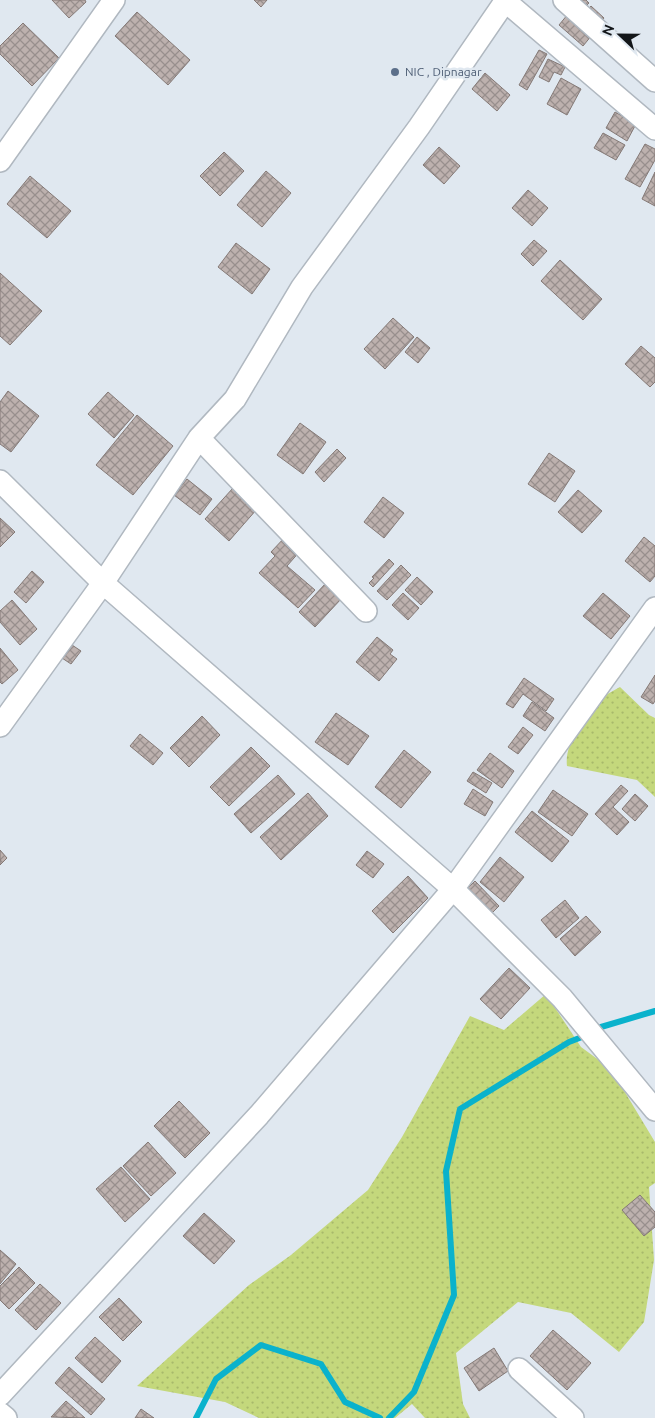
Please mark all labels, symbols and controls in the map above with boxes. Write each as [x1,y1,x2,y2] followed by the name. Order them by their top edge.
[595,10,645,60] north arrow
[599,22,617,38] text: N
[405,65,482,78] place label: NIC , Dipnagar
[389,66,401,78] marker: NIC , Dipnagar

